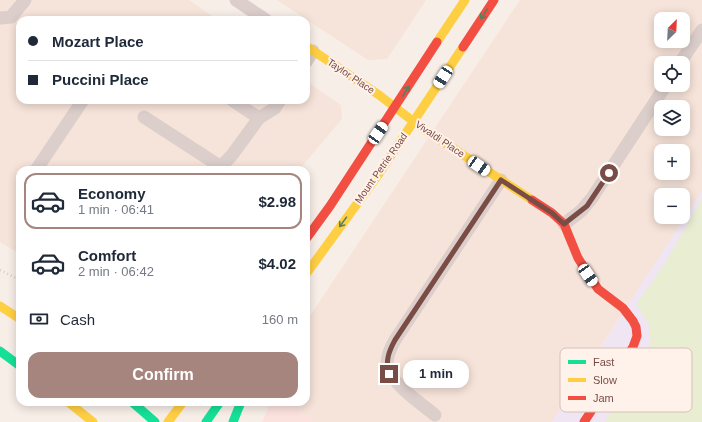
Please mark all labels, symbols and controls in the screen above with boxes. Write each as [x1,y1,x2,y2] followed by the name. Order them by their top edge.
[480,8,488,19] one-way arrow
[654,12,690,48] north arrow
[654,12,690,224] map controls
[52,33,144,50] text: Mozart Place
[325,56,377,96] street label: Taylor Place
[654,56,690,92] button: locate
[431,64,455,90] car
[52,71,149,88] text: Puccini Place
[402,86,410,97] one-way arrow
[654,100,690,136] button: layers
[413,118,467,160] street label: Vivaldi Place
[366,120,390,146] car
[353,131,409,205] street label: Mount Petrie Road
[654,144,690,180] button: +
[466,154,492,178] car
[600,164,618,182] route start
[30,183,66,219] icon: car
[78,185,146,202] text: Economy
[654,188,690,224] button: −
[258,193,296,210] text: $2.98
[78,202,154,217] text: 1 min · 06:41
[339,216,347,227] one-way arrow
[30,245,66,281] icon: car
[78,247,136,264] text: Comfort
[258,255,296,272] text: $4.02
[576,262,600,288] car
[78,264,154,279] text: 2 min · 06:42
[28,308,50,330] icon: cash
[60,311,95,328] text: Cash
[262,312,298,327] text: 160 m
[560,348,692,412] legend
[28,352,298,398] button: Confirm
[593,356,614,368] text: Fast
[403,360,469,388] callout: 1 min
[380,365,398,383] route end
[419,366,453,381] text: 1 min
[593,374,617,386] text: Slow
[593,392,614,404] text: Jam

